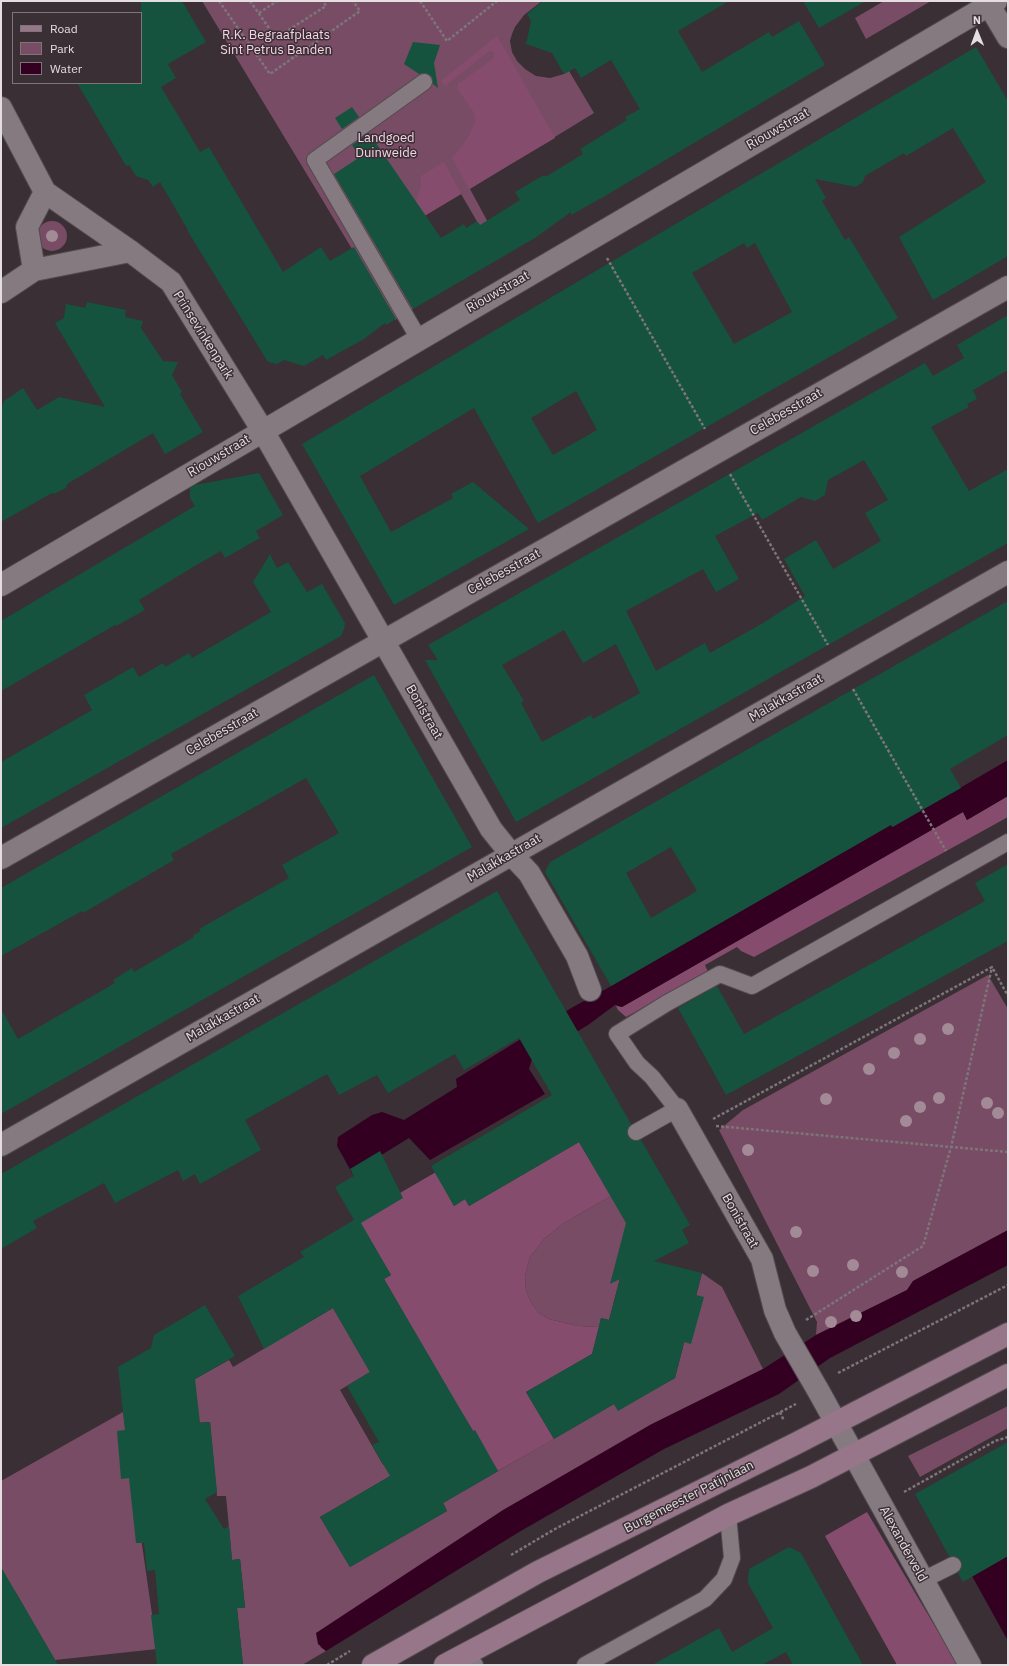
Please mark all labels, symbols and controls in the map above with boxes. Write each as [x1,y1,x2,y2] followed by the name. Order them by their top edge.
[12,12,142,84] legend
[957,12,997,52] north arrow
[973,13,981,27] text: N
[50,21,78,36] text: Road
[220,27,332,58] park label: R.K. Begraafplaats Sint Petrus Banden
[50,41,74,56] text: Park
[50,61,82,76] text: Water
[744,105,812,153] street label: Riouwstraat
[355,130,417,161] park label: Landgoed Duinweide
[464,268,532,316] street label: Riouwstraat
[170,288,236,382] street label: Prinsevinkenpark
[747,385,825,439] street label: Celebesstraat
[185,431,253,481] street label: Riouwstraat
[465,546,543,598] street label: Celebesstraat
[746,671,826,725] street label: Malakkastraat
[402,682,446,742] street label: Bonistraat
[183,705,261,759] street label: Celebesstraat
[464,831,544,885] street label: Malakkastraat
[183,991,263,1045] street label: Malakkastraat
[718,1191,762,1251] street label: Bonistraat
[622,1457,756,1537] street label: Burgemeester Patijnlaan
[876,1504,930,1584] street label: Alexanderveld

